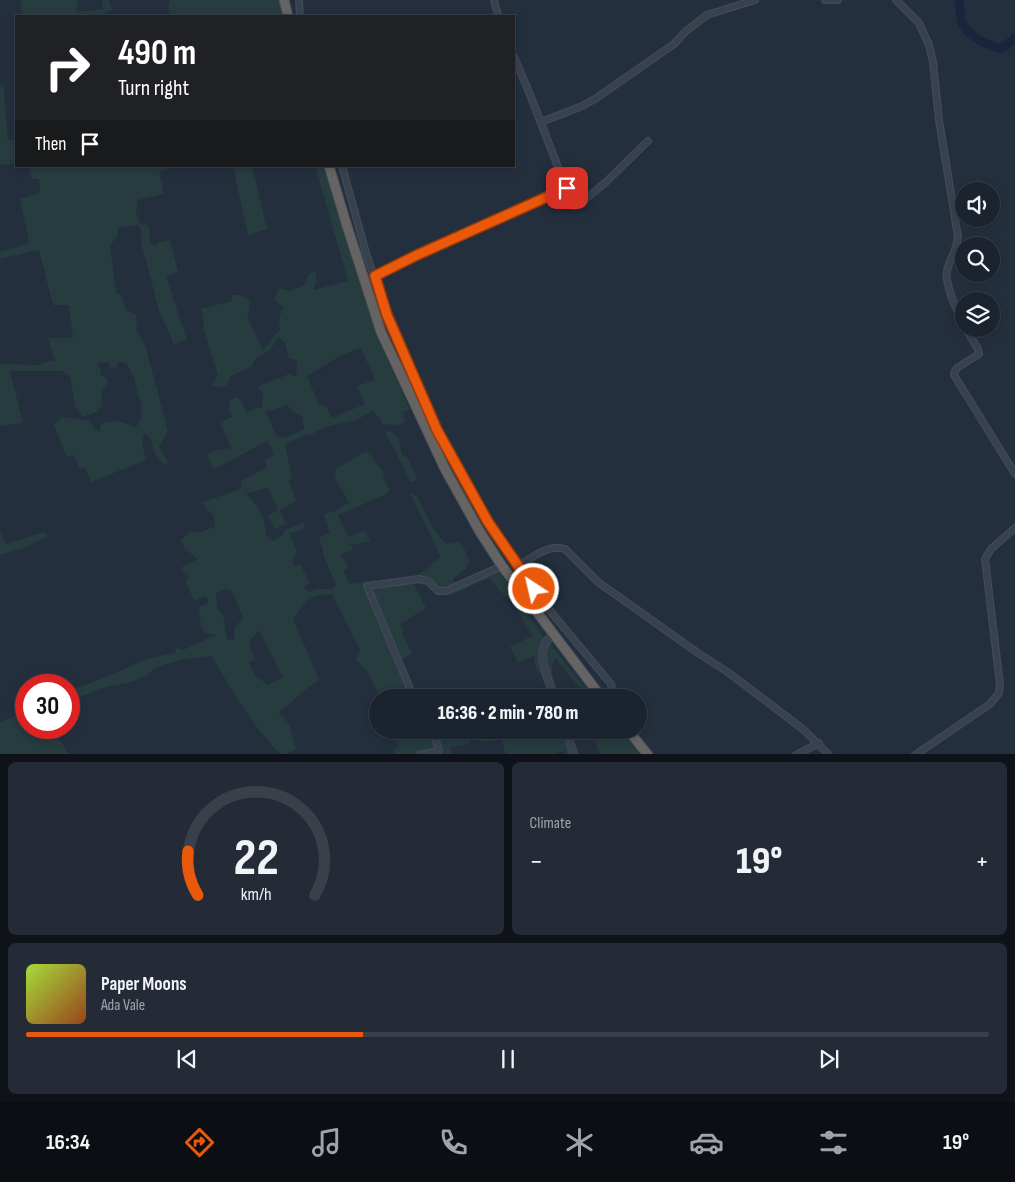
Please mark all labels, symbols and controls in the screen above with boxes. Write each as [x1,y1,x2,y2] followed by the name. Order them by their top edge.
[118,32,196,75] text: 490 m
[35,35,100,100] icon: right
[118,75,189,102] text: Turn right
[76,130,104,158] icon: arrive
[35,133,66,156] text: Then
[546,167,588,209] pin
[553,174,581,202] icon: arrive
[955,182,1000,337] map controls
[955,182,1000,227] button: sound
[955,237,1000,282] button: search
[955,292,1000,337] button: layers
[507,562,559,614] position arrow
[15,674,80,739] speed limit sign: 30
[438,702,578,725] text: 16:36 · 2 min · 780 m
[530,814,571,833] text: Climate
[233,827,279,890] text: 22
[736,839,782,884] text: 19°
[530,845,543,878] text: −
[975,845,989,878] text: +
[240,884,271,905] text: km/h
[101,973,187,996] text: Paper Moons
[101,996,145,1015] text: Ada Vale
[173,1045,201,1073] icon: previous
[494,1045,522,1073] icon: pause
[815,1045,843,1073] icon: next
[182,1125,217,1160] icon: directions
[309,1125,344,1160] icon: music
[436,1125,471,1160] icon: phone
[562,1125,597,1160] icon: climate
[689,1125,724,1160] icon: car
[816,1125,851,1160] icon: filters
[46,1129,90,1156] text: 16:34
[943,1129,969,1156] text: 19°

